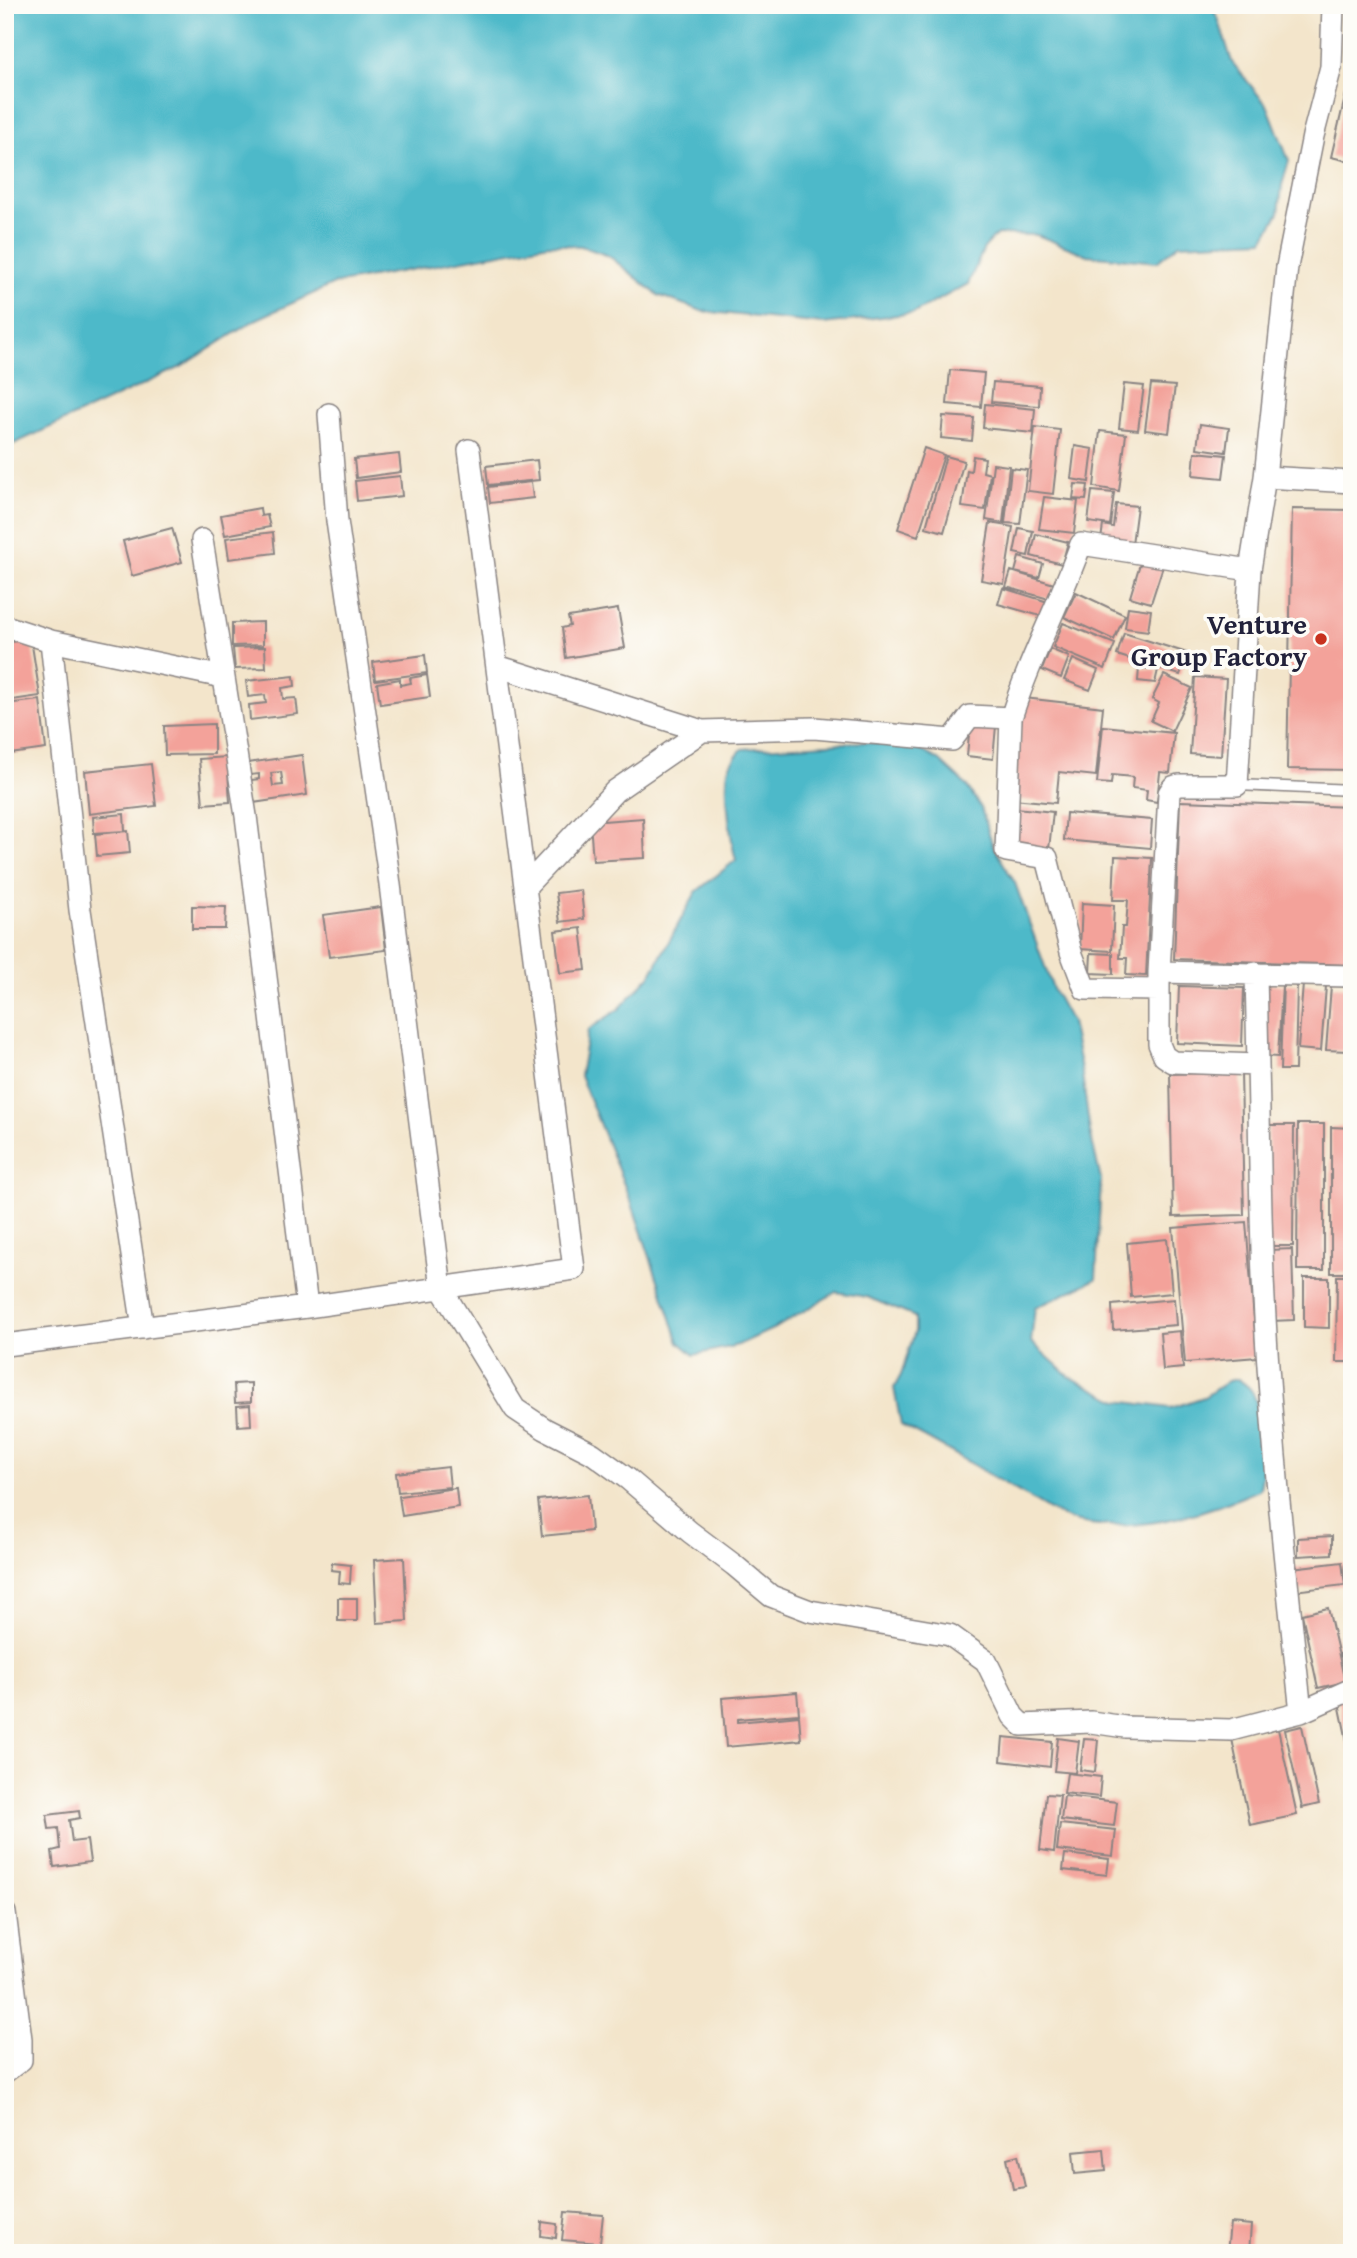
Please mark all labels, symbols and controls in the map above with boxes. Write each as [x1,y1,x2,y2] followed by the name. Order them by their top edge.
[1131,603,1308,676] place label: Venture Group Factory
[1313,631,1329,647] marker: Venture Group Factory

